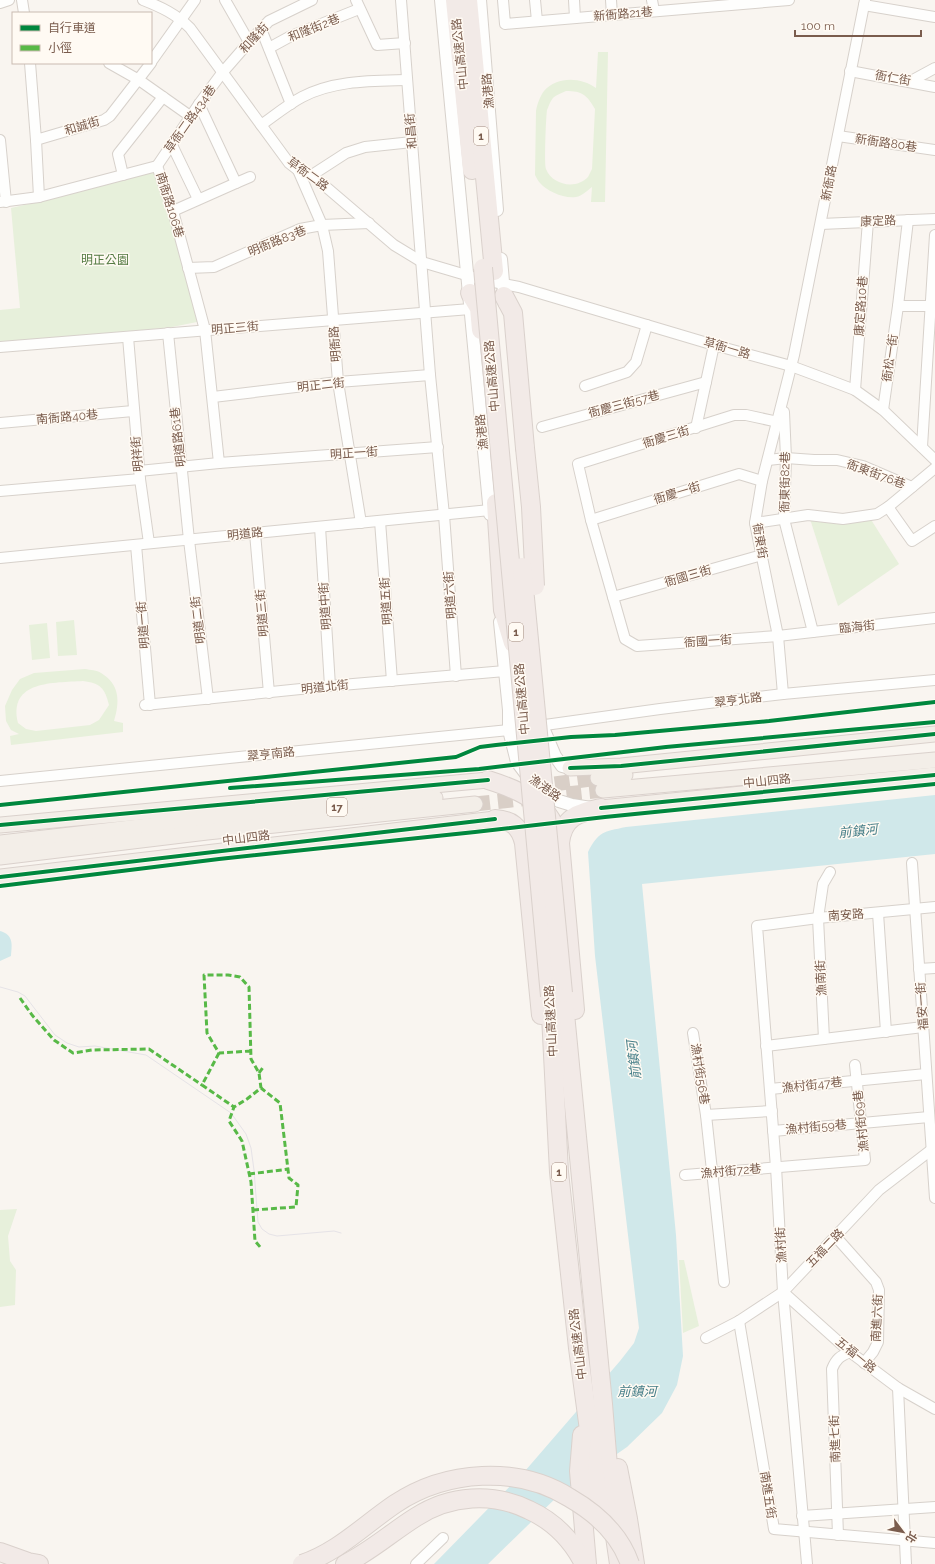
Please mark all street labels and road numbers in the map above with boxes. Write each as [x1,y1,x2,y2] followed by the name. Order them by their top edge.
[593,4,653,24] street label: 新衙路21巷
[286,11,342,45] street label: 和隆街2巷
[449,17,471,91] street label: 中山高速公路
[237,20,271,56] street label: 和隆街
[874,68,912,88] street label: 衙仁街
[479,72,497,110] street label: 漁港路
[161,82,219,156] street label: 草衙二路434巷
[402,112,420,150] street label: 和昌街
[63,114,101,138] street label: 和誠街
[474,127,488,145] road number: 1
[854,132,918,154] street label: 新衙路80巷
[284,154,332,194] street label: 草衙二路
[819,164,839,202] street label: 新衙路
[153,171,187,239] street label: 南衙路106巷
[860,213,896,229] street label: 康定路
[246,223,308,259] street label: 明衙路83巷
[852,275,870,337] street label: 康定路10巷
[210,319,260,337] street label: 明正三街
[327,326,343,362] street label: 明衙路
[880,333,900,383] street label: 衙松一街
[702,335,752,361] street label: 草衙一路
[482,340,502,412] street label: 中山高速公路
[296,376,346,394] street label: 明正二街
[587,388,661,420] street label: 衙慶三街57巷
[168,406,188,468] street label: 明道路61巷
[36,407,98,427] street label: 南衙路40巷
[473,413,491,451] street label: 漁港路
[641,423,691,451] street label: 衙慶三街
[128,435,146,473] street label: 明祥街
[330,444,378,462] street label: 明正一街
[777,451,793,513] street label: 衙東街82巷
[845,457,907,491] street label: 衙東街76巷
[652,479,702,507] street label: 衙慶一街
[750,522,770,560] street label: 衙東街
[226,525,264,543] street label: 明道路
[663,563,713,589] street label: 衙國三街
[441,571,459,619] street label: 明道六街
[377,577,395,625] street label: 明道五街
[316,582,334,630] street label: 明道中街
[253,588,271,638] street label: 明道三街
[188,595,208,645] street label: 明道二街
[134,600,152,650] street label: 明道一街
[838,618,876,636] street label: 臨海街
[509,623,523,641] road number: 1
[684,632,732,650] street label: 衙國一街
[512,663,532,735] street label: 中山高速公路
[300,678,350,696] street label: 明道北街
[713,690,763,710] street label: 翠亨北路
[246,745,296,763] street label: 翠亨南路
[526,772,564,804] street label: 漁港路
[742,772,792,790] street label: 中山四路
[327,798,347,816] road number: 17
[221,828,271,848] street label: 中山四路
[828,907,864,923] street label: 南安路
[813,960,829,996] street label: 漁南街
[913,982,931,1030] street label: 福安一街
[542,985,560,1057] street label: 中山高速公路
[688,1042,712,1106] street label: 漁村街56巷
[781,1075,843,1095] street label: 漁村街47巷
[851,1089,871,1153] street label: 漁村街69巷
[785,1117,847,1137] street label: 漁村街59巷
[700,1161,762,1181] street label: 漁村街72巷
[552,1163,566,1181] road number: 1
[803,1226,847,1270] street label: 五福二路
[773,1227,789,1263] street label: 漁村街
[869,1294,885,1342] street label: 南進六街
[567,1307,589,1381] street label: 中山高速公路
[833,1334,879,1376] street label: 五福一路
[827,1415,843,1463] street label: 南進七街
[757,1470,779,1520] street label: 南進五街

